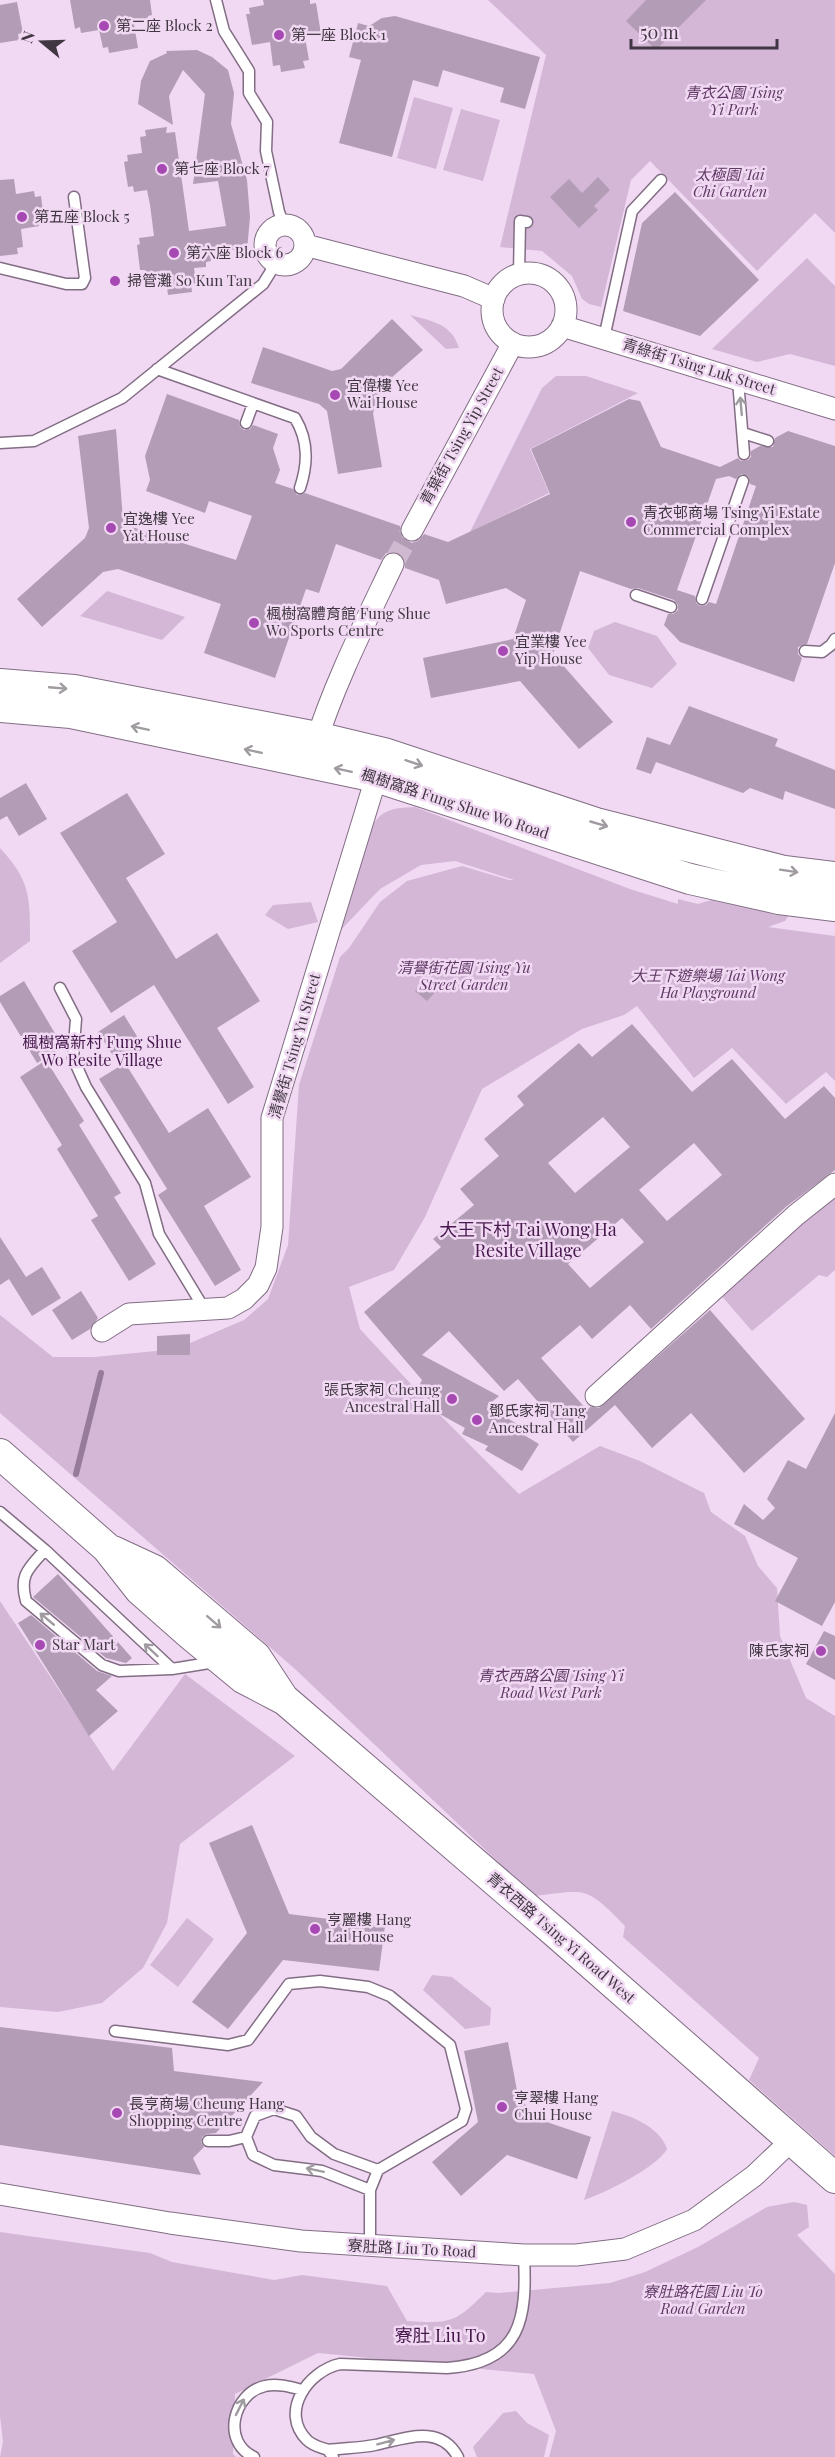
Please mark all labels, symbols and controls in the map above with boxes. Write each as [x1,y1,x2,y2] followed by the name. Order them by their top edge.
[12,12,72,72] north arrow
[631,12,776,50] scale bar
[116,15,213,35] place label: 第二座 Block 2
[97,19,111,33] marker: 第二座 Block 2
[640,20,679,44] text: 50 m
[291,24,386,44] place label: 第一座 Block 1
[16,28,39,46] text: N
[272,28,286,42] marker: 第一座 Block 1
[685,82,784,119] park label: 青衣公園 Tsing Yi Park
[174,158,270,178] place label: 第七座 Block 7
[155,162,169,176] marker: 第七座 Block 7
[693,164,767,201] park label: 太極園 Tai Chi Garden
[34,206,130,226] place label: 第五座 Block 5
[15,210,29,224] marker: 第五座 Block 5
[186,242,283,262] place label: 第六座 Block 6
[167,246,181,260] marker: 第六座 Block 6
[127,270,252,290] place label: 掃管灘 So Kun Tan
[108,274,122,288] marker: 掃管灘 So Kun Tan
[620,333,779,399] street label: 青綠街 Tsing Luk Street
[415,363,508,508] street label: 青葉街 Tsing Yip Street
[346,375,419,412] place label: 宜偉樓 Yee Wai House
[328,388,342,402] marker: 宜偉樓 Yee Wai House
[735,397,746,417] one-way arrow
[643,502,820,539] place label: 青衣邨商場 Tsing Yi Estate Commercial Complex
[122,508,195,545] place label: 宜逸樓 Yee Yat House
[624,515,638,529] marker: 青衣邨商場 Tsing Yi Estate Commercial Complex
[104,521,118,535] marker: 宜逸樓 Yee Yat House
[265,603,431,640] place label: 楓樹窩體育館 Fung Shue Wo Sports Centre
[247,616,261,630] marker: 楓樹窩體育館 Fung Shue Wo Sports Centre
[514,631,587,668] place label: 宜業樓 Yee Yip House
[496,644,510,658] marker: 宜業樓 Yee Yip House
[48,683,68,694] one-way arrow
[131,721,150,733] one-way arrow
[244,745,263,756] one-way arrow
[404,758,423,769] one-way arrow
[359,763,552,843] street label: 楓樹窩路 Fung Shue Wo Road
[333,764,353,775] one-way arrow
[589,819,608,830] one-way arrow
[778,866,798,877] one-way arrow
[397,957,531,994] park label: 清譽街花園 Tsing Yu Street Garden
[631,965,786,1002] park label: 大王下遊樂場 Tai Wong Ha Playground
[264,970,325,1121] street label: 清譽街 Tsing Yu Street
[22,1031,182,1070] district label: 楓樹窩新村 Fung Shue Wo Resite Village
[439,1217,617,1262] district label: 大王下村 Tai Wong Ha Resite Village
[324,1379,440,1416] place label: 張氏家祠 Cheung Ancestral Hall
[445,1392,459,1406] marker: 張氏家祠 Cheung Ancestral Hall
[488,1400,586,1437] place label: 鄧氏家祠 Tang Ancestral Hall
[470,1413,484,1427] marker: 鄧氏家祠 Tang Ancestral Hall
[40,1612,55,1626] one-way arrow
[206,1615,222,1628] one-way arrow
[52,1634,116,1654] place label: Star Mart
[33,1638,47,1652] marker: Star Mart
[749,1640,809,1660] place label: 陳氏家祠
[143,1643,158,1657] one-way arrow
[814,1644,828,1658] marker: 陳氏家祠
[478,1665,625,1702] park label: 青衣西路公園 Tsing Yi Road West Park
[483,1867,640,2008] street label: 青衣西路 Tsing Yi Road West
[327,1909,411,1946] place label: 亨麗樓 Hang Lai House
[308,1922,322,1936] marker: 亨麗樓 Hang Lai House
[514,2087,598,2124] place label: 亨翠樓 Hang Chui House
[129,2093,284,2130] place label: 長亨商場 Cheung Hang Shopping Centre
[495,2100,509,2114] marker: 亨翠樓 Hang Chui House
[110,2106,124,2120] marker: 長亨商場 Cheung Hang Shopping Centre
[306,2164,325,2175] one-way arrow
[347,2235,477,2261] street label: 寮肚路 Liu To Road
[643,2281,763,2318] park label: 寮肚路花園 Liu To Road Garden
[394,2323,486,2347] district label: 寮肚 Liu To
[234,2399,246,2416] one-way arrow
[376,2436,395,2447] one-way arrow

